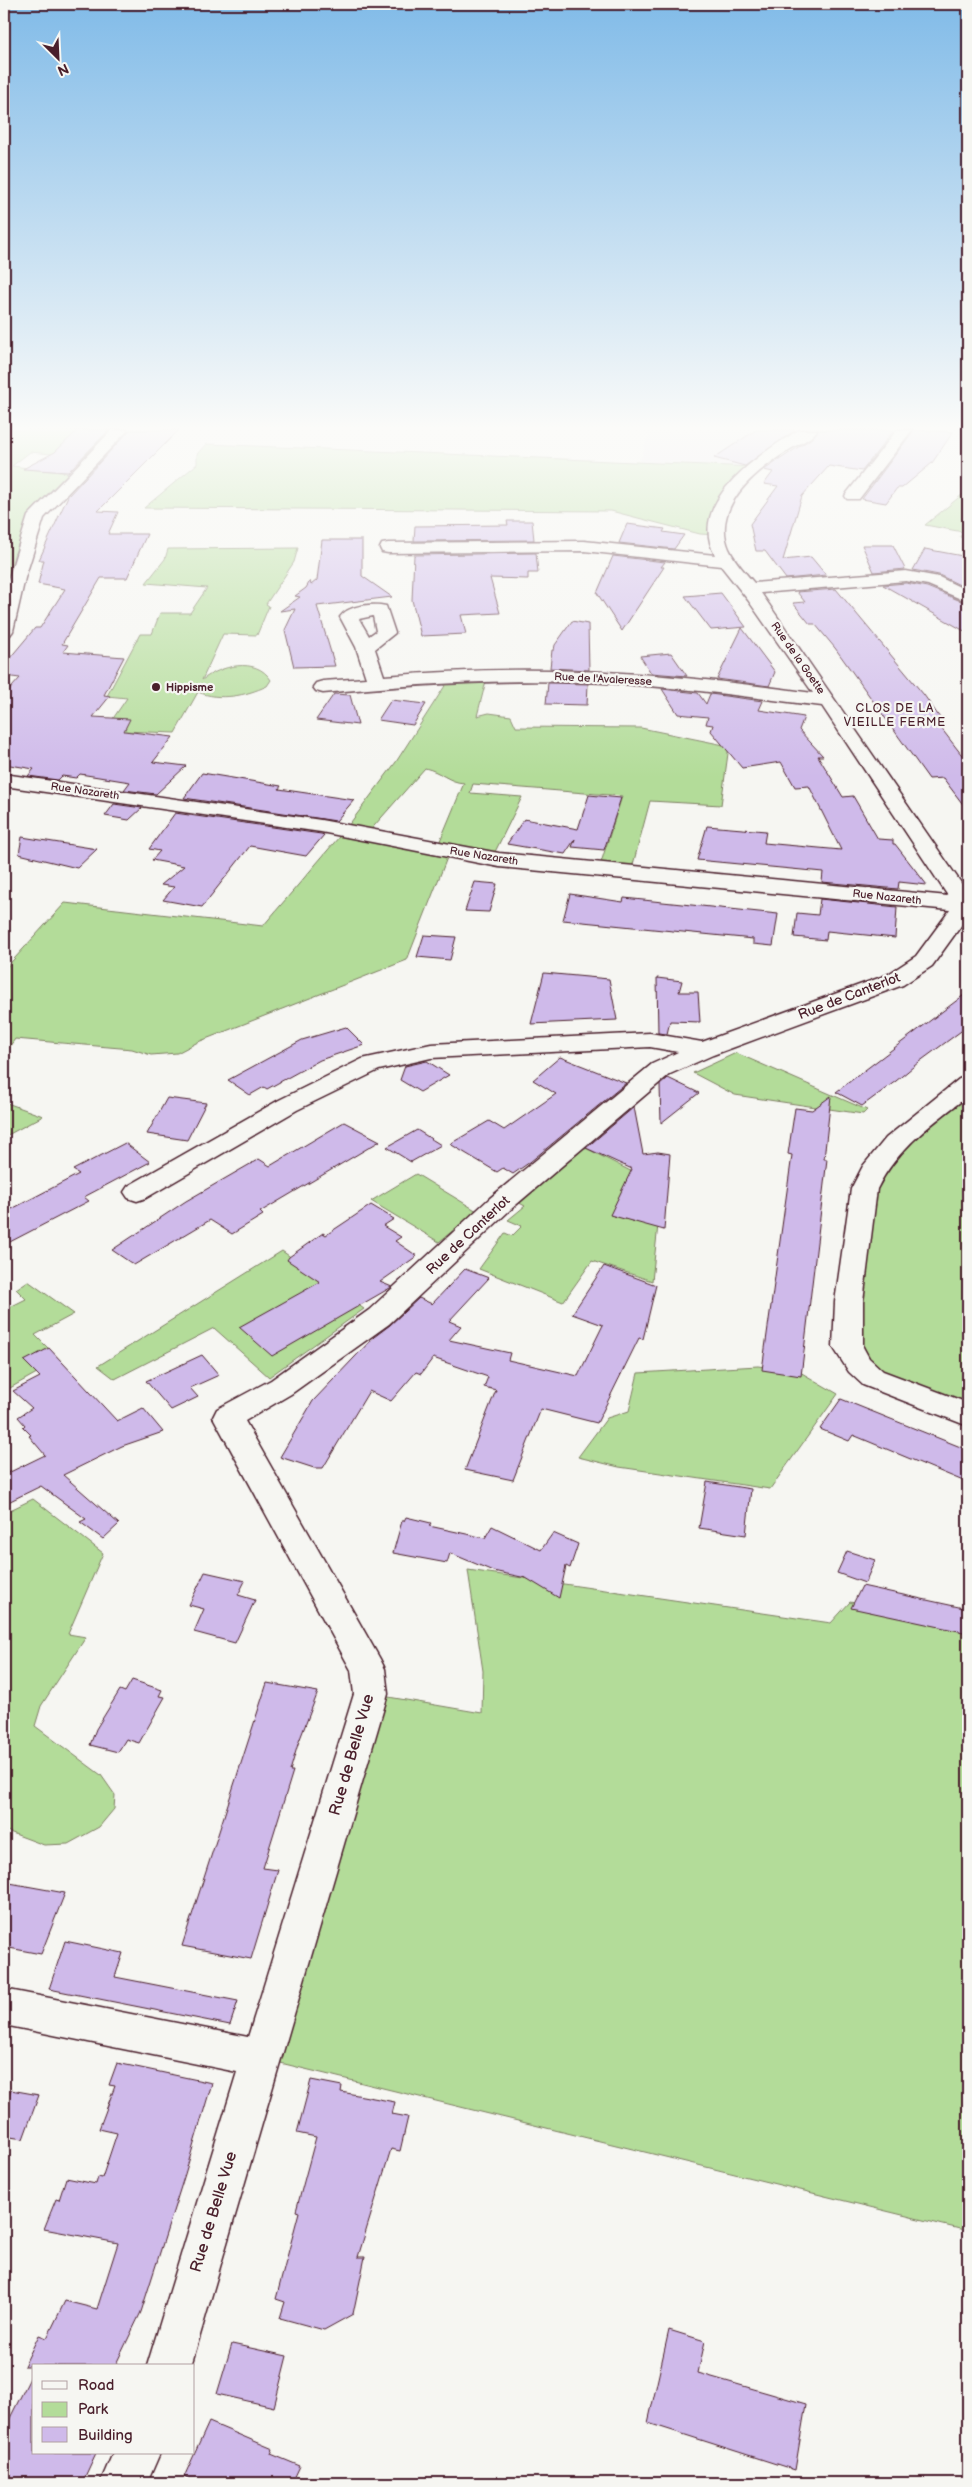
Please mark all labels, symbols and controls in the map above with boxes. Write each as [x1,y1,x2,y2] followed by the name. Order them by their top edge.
[32,32,82,82] north arrow
[55,60,71,79] text: N
[768,620,828,697] street label: Rue de la Goette
[554,670,653,688] street label: Rue de l'Avaleresse
[150,681,162,693] marker: Hippisme
[166,681,213,694] place label: Hippisme
[844,701,946,730] district label: CLOS DE LA VIEILLE FERME
[50,780,120,802] street label: Rue Nazareth
[449,844,519,868] street label: Rue Nazareth
[852,887,922,907] street label: Rue Nazareth
[796,968,903,1023] street label: Rue de Canterlot
[423,1191,514,1278] street label: Rue de Canterlot
[326,1692,379,1818] street label: Rue de Belle Vue
[187,2149,242,2275] street label: Rue de Belle Vue
[32,2364,195,2454] legend
[78,2376,114,2395] text: Road
[78,2400,109,2419] text: Park
[78,2426,133,2445] text: Building

